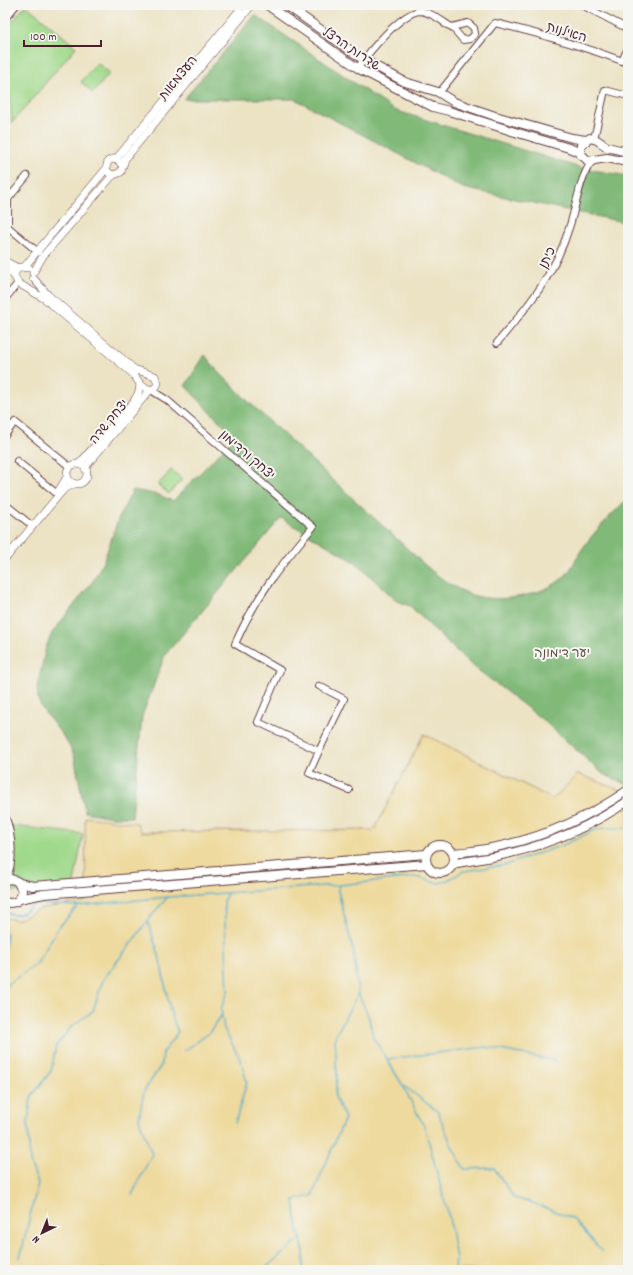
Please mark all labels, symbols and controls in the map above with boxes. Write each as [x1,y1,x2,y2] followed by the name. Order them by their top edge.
[544,18,589,49] street label: האילנות
[24,22,101,48] scale bar
[318,24,383,76] street label: שדרות הרצל
[30,29,57,46] text: 100 m
[154,52,203,106] street label: העצמאות
[535,244,562,272] street label: כיתן
[85,396,134,449] street label: יצחק שדה
[214,426,278,485] street label: יצחק ורדימון
[534,645,590,664] park label: יער דימונה
[22,1213,62,1253] north arrow
[29,1231,44,1247] text: N

